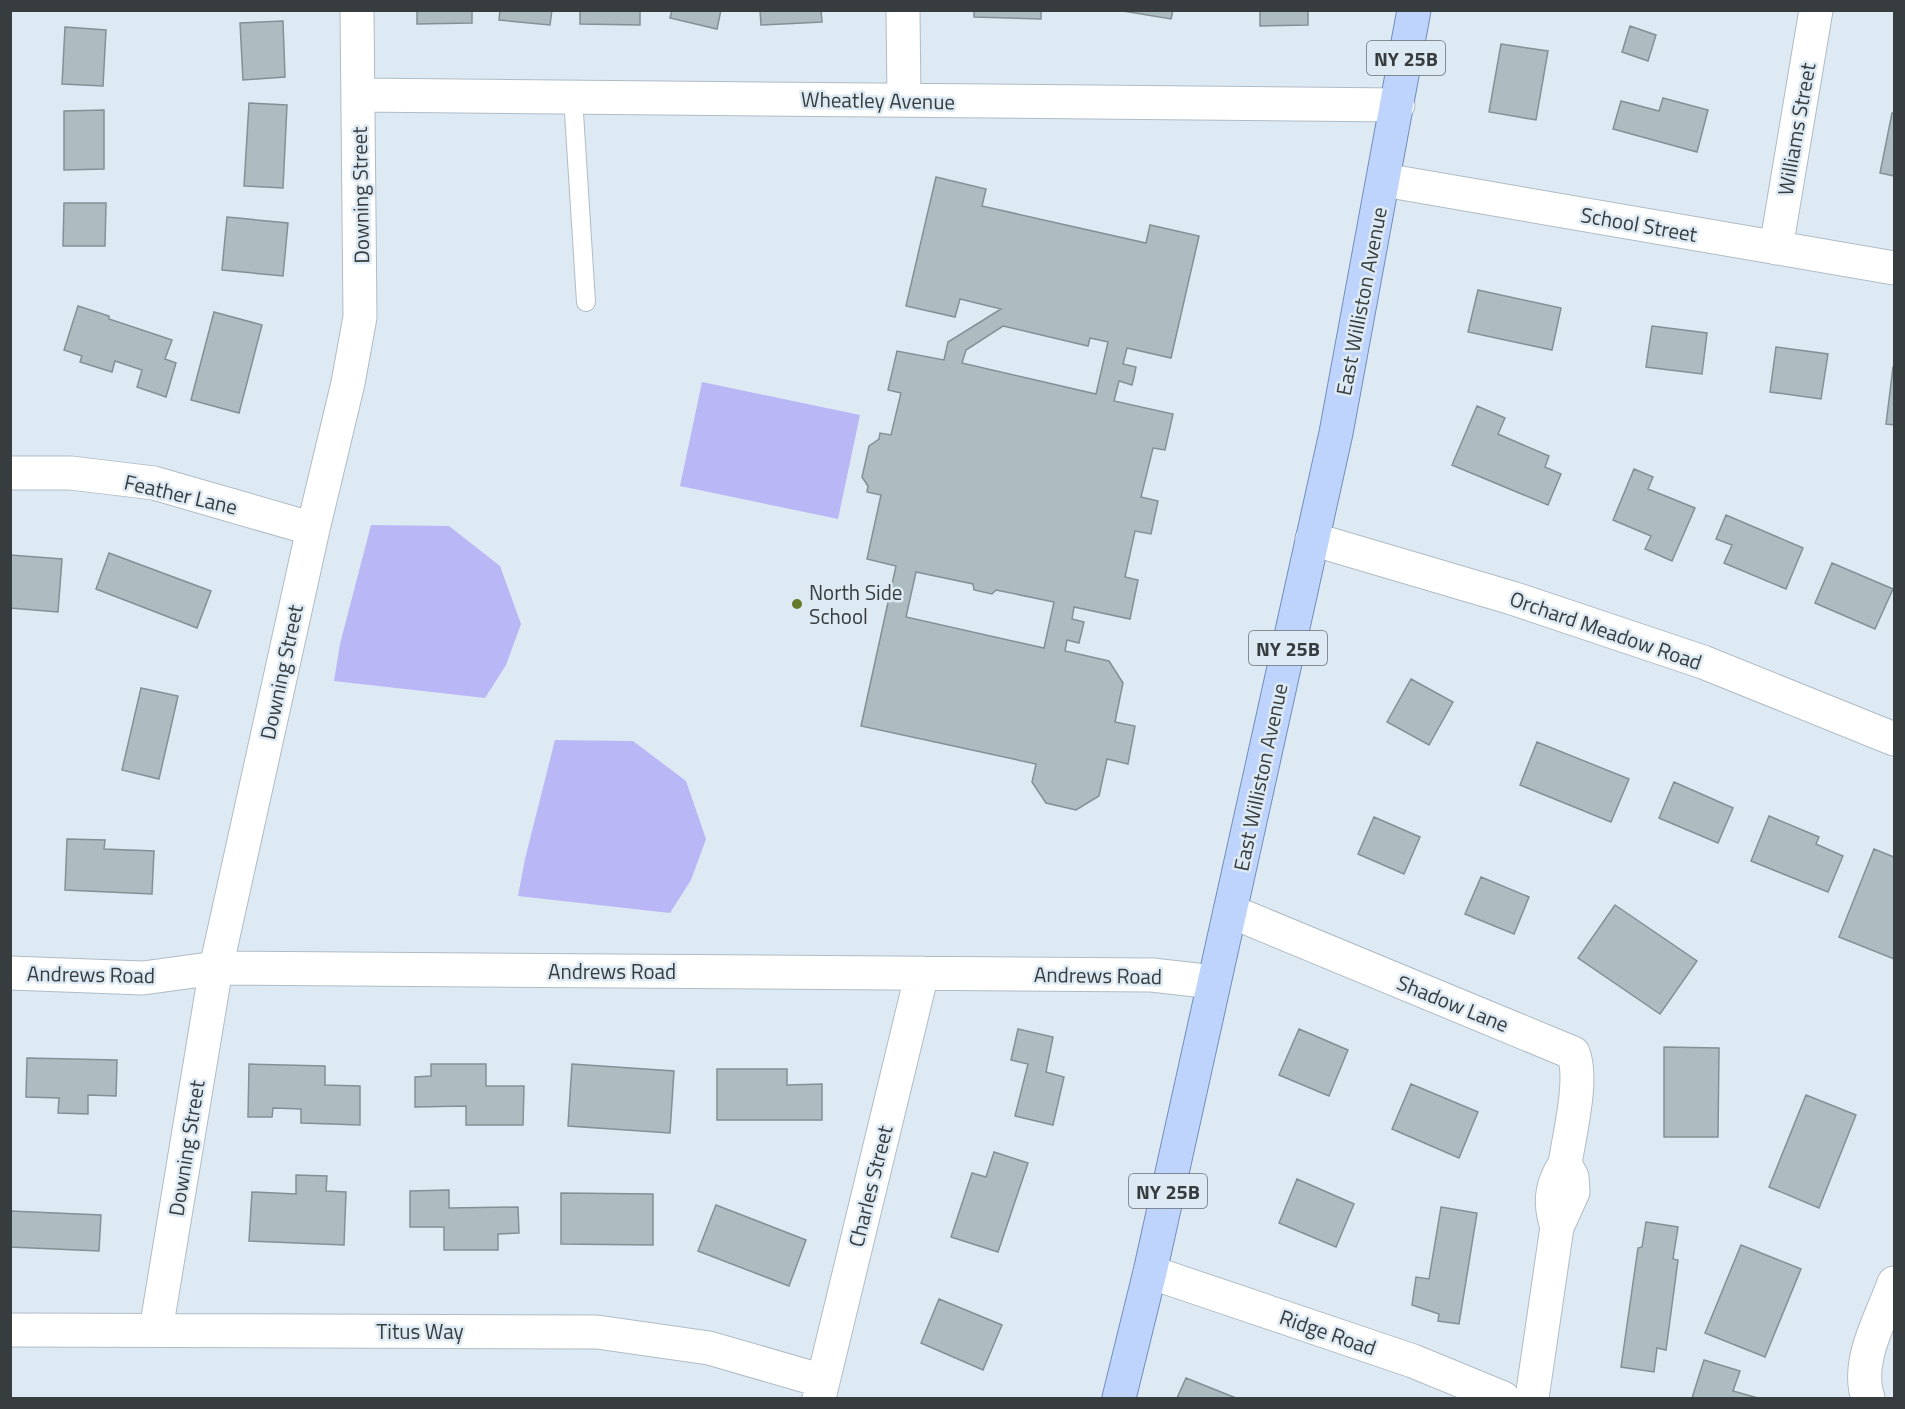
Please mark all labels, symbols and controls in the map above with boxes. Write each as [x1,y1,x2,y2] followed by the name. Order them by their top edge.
[1367,41,1445,75] road number: NY 25B
[1769,60,1824,198] street label: Williams Street
[801,83,955,117] street label: Wheatley Avenue
[343,125,377,264] street label: Downing Street
[1578,198,1700,250] street label: School Street
[1327,204,1395,398] street label: East Williston Avenue
[121,465,241,523] street label: Feather Lane
[809,576,902,632] place label: North Side School
[1506,582,1706,678] street label: Orchard Meadow Road
[790,597,804,611] marker: North Side School
[251,601,311,742] street label: Downing Street
[1249,631,1327,665] road number: NY 25B
[1224,680,1296,874] street label: East Williston Avenue
[548,955,676,987] street label: Andrews Road
[27,957,155,991] street label: Andrews Road
[1034,958,1162,992] street label: Andrews Road
[1392,966,1514,1040] street label: Shadow Lane
[159,1077,213,1218] street label: Downing Street
[839,1121,901,1250] street label: Charles Street
[1129,1174,1207,1208] road number: NY 25B
[1275,1301,1381,1363] street label: Ridge Road
[376,1315,464,1347] street label: Titus Way

